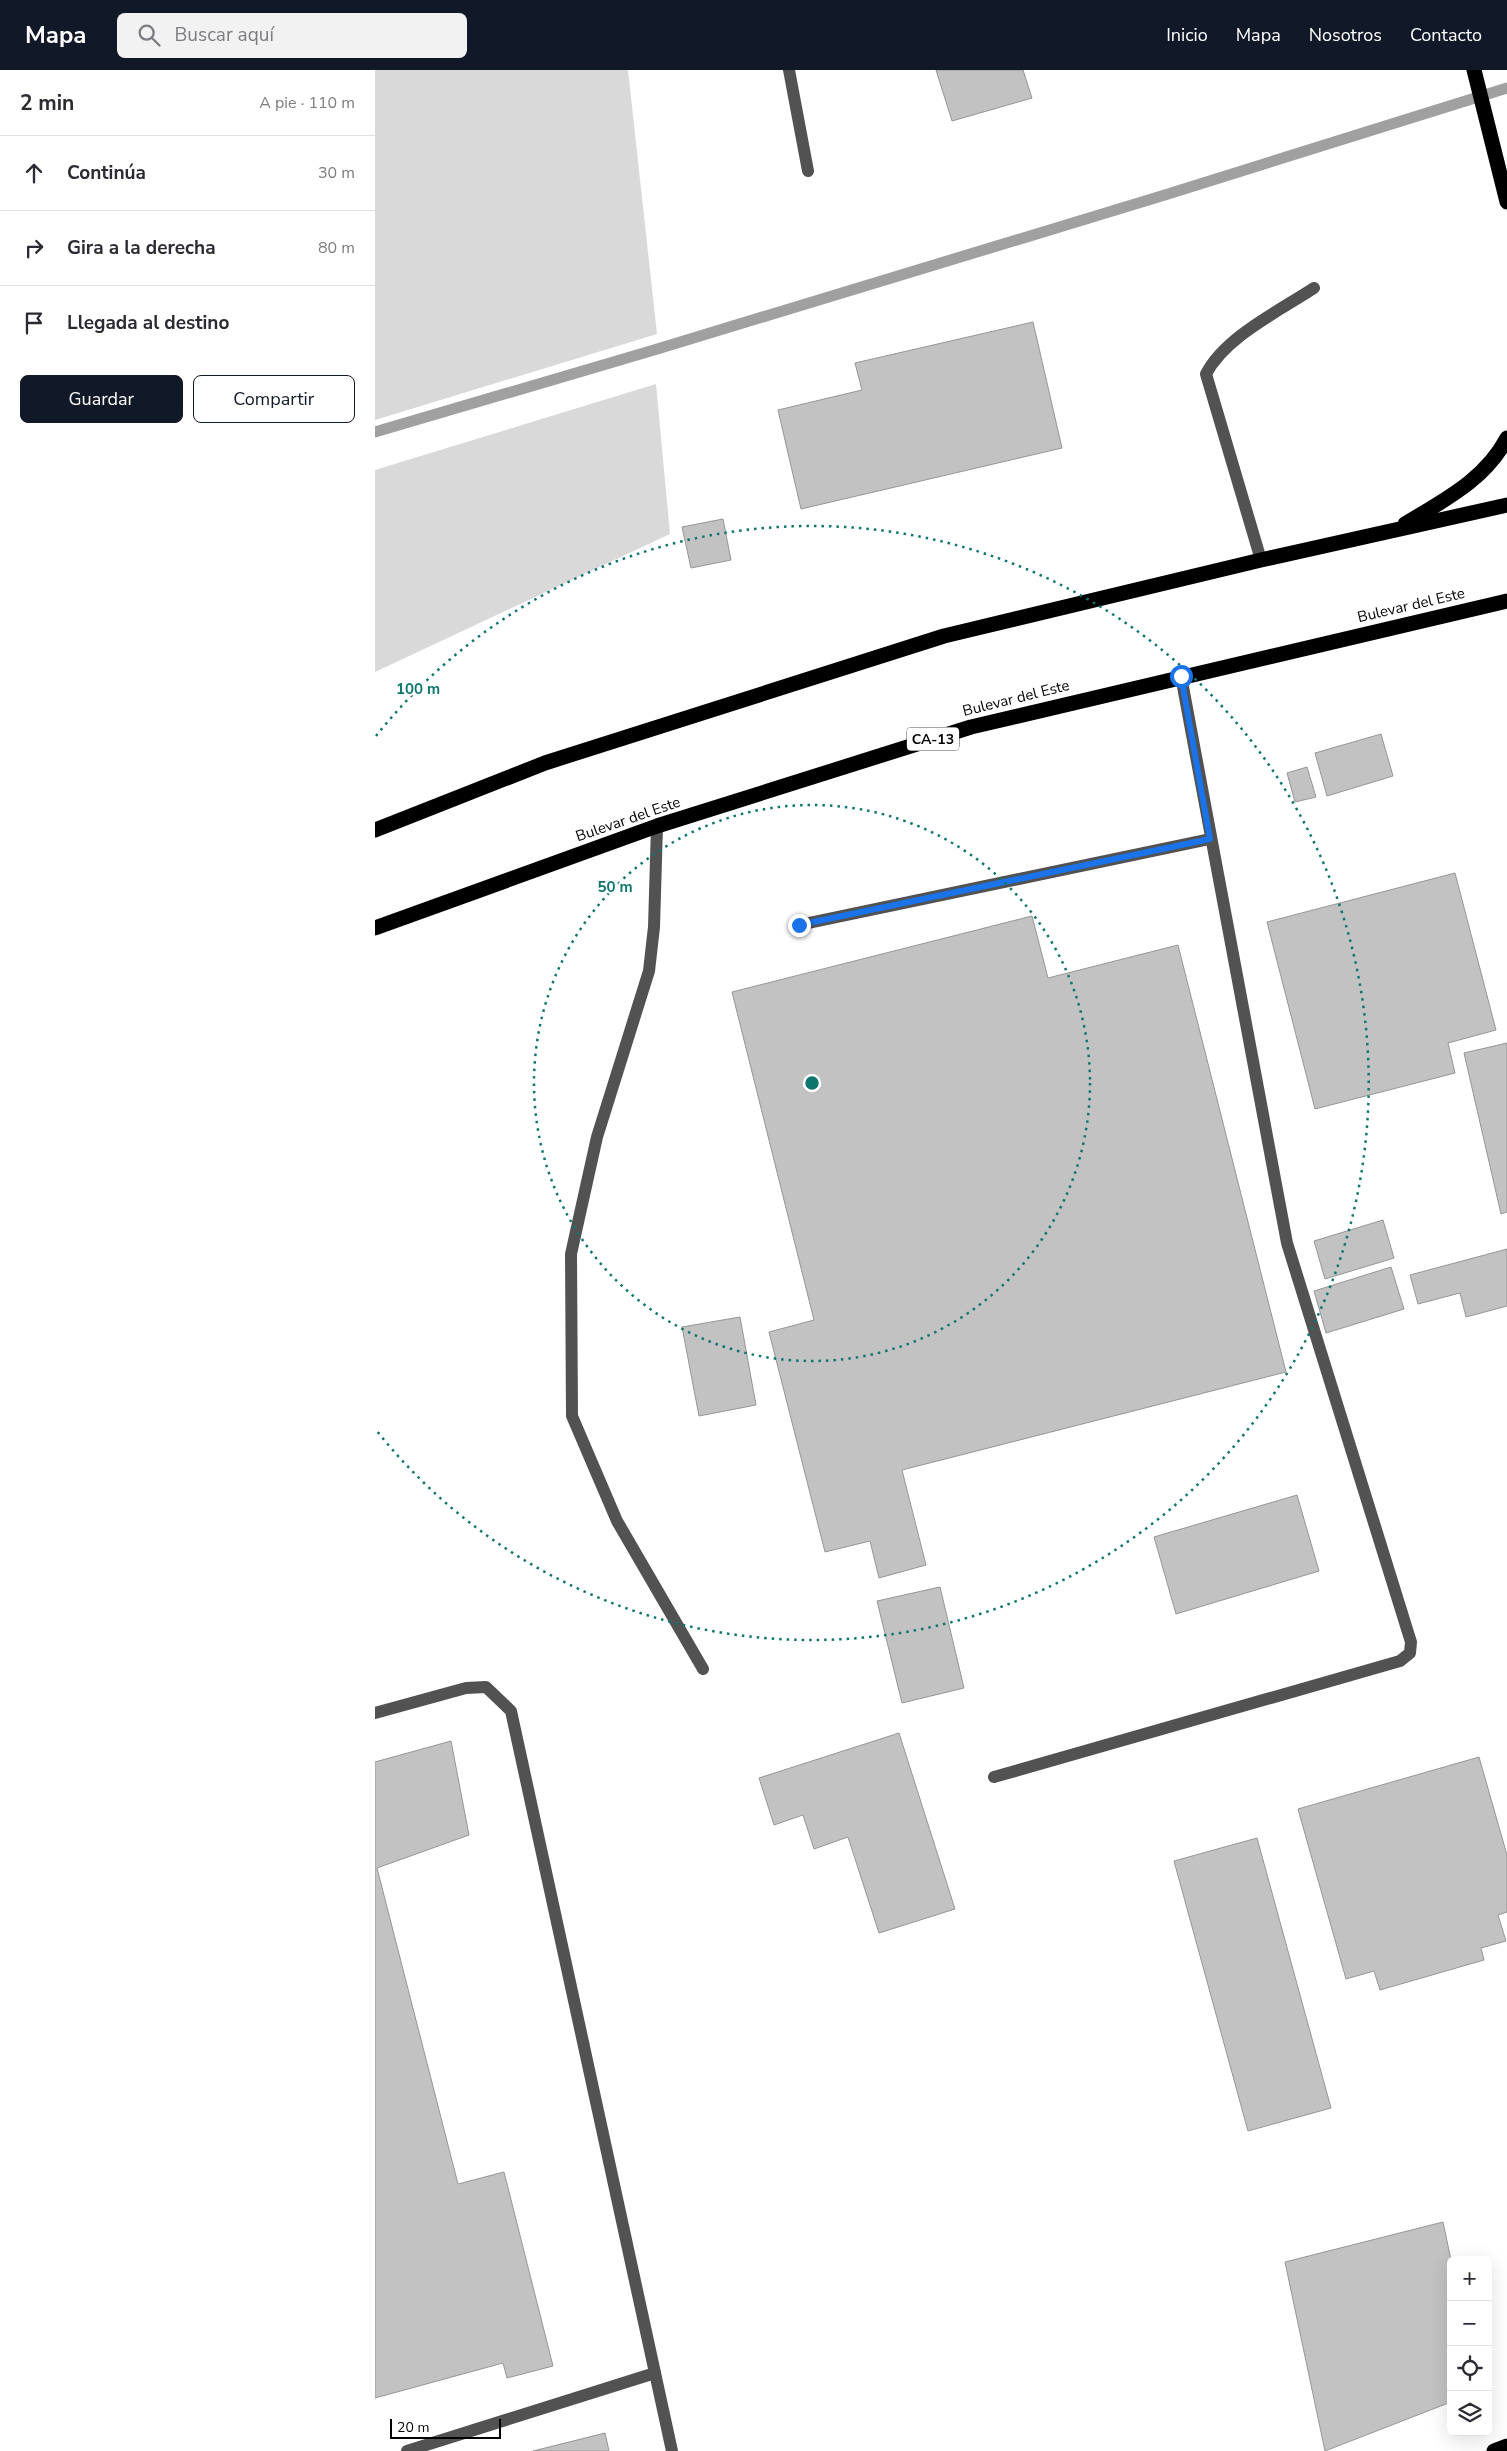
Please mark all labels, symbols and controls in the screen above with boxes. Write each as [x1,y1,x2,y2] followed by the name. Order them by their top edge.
[117,13,467,58] search box
[25,19,87,51] text: Mapa
[135,21,163,49] icon: search
[175,22,274,48] text: Buscar aquí
[1166,23,1208,47] text: Inicio
[1236,23,1281,47] text: Mapa
[1309,23,1382,47] text: Nosotros
[1410,23,1482,47] text: Contacto
[20,89,74,117] text: 2 min
[259,92,355,114] text: A pie · 110 m
[20,159,48,187] icon: ahead
[67,160,146,186] text: Continúa
[318,162,355,184] text: 30 m
[20,234,48,262] icon: right
[67,235,216,261] text: Gira a la derecha
[318,237,355,259] text: 80 m
[20,309,48,337] icon: arrive
[67,310,229,336] text: Llegada al destino
[20,375,183,423] button: Guardar
[193,375,355,423] button: Compartir
[1355,583,1467,627] street label: Bulevar del Este
[1170,665,1193,688] route start
[960,675,1072,721] street label: Bulevar del Este
[396,679,440,699] text: 100 m
[907,728,959,751] road number: CA-13
[573,792,683,846] street label: Bulevar del Este
[597,877,633,897] text: 50 m
[788,914,811,937] route end
[803,1074,821,1092] centre of rings
[1447,2256,1492,2436] map controls
[1447,2256,1492,2301] button: +
[1447,2301,1492,2346] button: −
[1447,2346,1492,2391] button: locate
[1447,2391,1492,2436] button: layers
[390,2416,501,2439] scale bar
[397,2418,429,2437] text: 20 m

